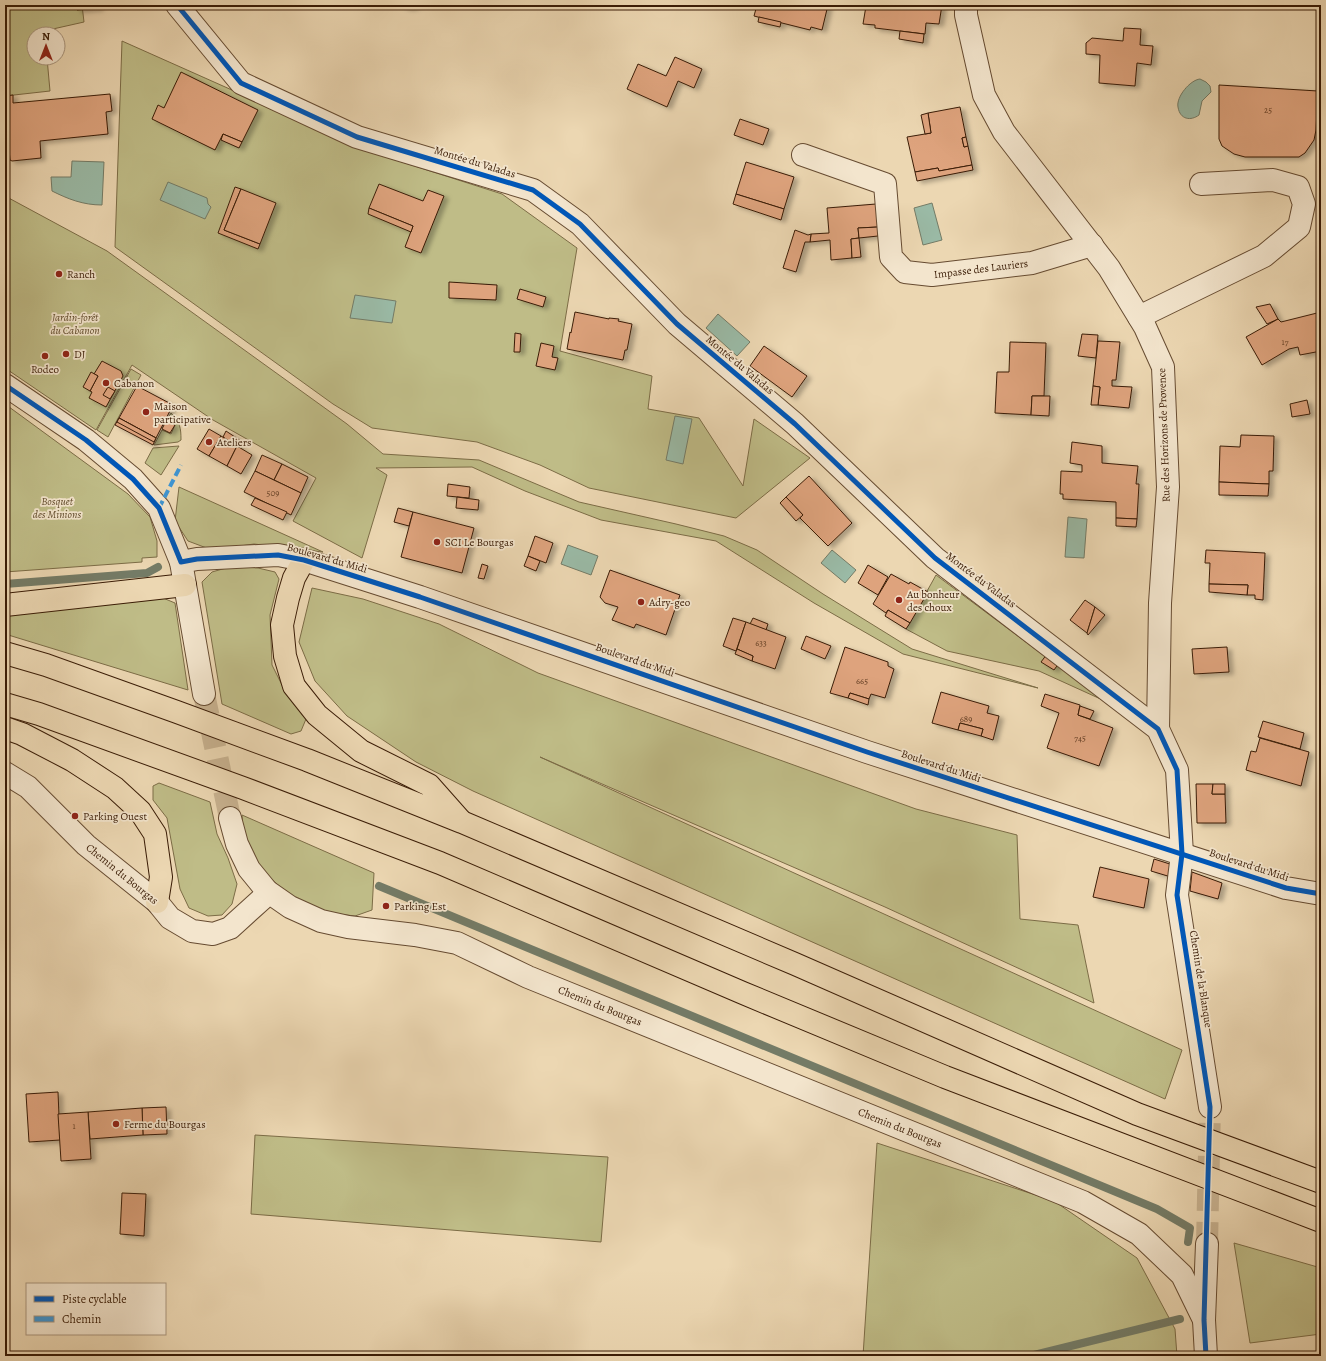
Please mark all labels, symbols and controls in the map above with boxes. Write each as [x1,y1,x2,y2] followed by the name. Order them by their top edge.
[26,26,66,66] north arrow
[42,29,50,44] text: N
[1264,104,1272,116] house number: 25
[432,142,518,182] street label: Montée du Valadas
[933,256,1029,282] street label: Impasse des Lauriers
[67,267,95,282] place label: Ranch
[54,269,64,279] marker: Ranch
[50,310,100,338] park label: Jardin-forêt du Cabanon
[703,332,777,398] street label: Montée du Valadas
[1282,336,1289,348] house number: 17
[74,347,86,362] place label: DJ
[61,349,71,359] marker: DJ
[40,351,50,361] marker: Rodeo
[31,362,60,377] place label: Rodeo
[1154,368,1174,502] street label: Rue des Horizons de Provence
[114,376,154,391] place label: Cabanon
[101,378,111,388] marker: Cabanon
[154,399,211,427] place label: Maison participative
[141,407,151,417] marker: Maison participative
[216,435,251,450] place label: Ateliers
[204,437,214,447] marker: Ateliers
[267,487,279,499] house number: 509
[33,494,81,522] park label: Bosquet des Minions
[445,535,514,550] place label: SCI Le Bourgas
[432,537,442,547] marker: SCI Le Bourgas
[285,539,369,577] street label: Boulevard du Midi
[943,549,1019,611] street label: Montée du Valadas
[906,587,959,615] place label: Au bonheur des choux
[648,595,691,610] place label: Adry-geo
[894,595,904,605] marker: Au bonheur des choux
[636,597,646,607] marker: Adry-geo
[755,637,767,649] house number: 633
[593,639,677,681] street label: Boulevard du Midi
[856,675,868,687] house number: 665
[960,713,972,725] house number: 689
[1074,732,1086,744] house number: 745
[899,746,983,786] street label: Boulevard du Midi
[83,809,147,824] place label: Parking Ouest
[70,811,80,821] marker: Parking Ouest
[83,840,161,908] street label: Chemin du Bourgas
[1207,845,1291,885] street label: Boulevard du Midi
[394,899,446,914] place label: Parking Est
[381,901,391,911] marker: Parking Est
[1186,929,1216,1029] street label: Chemin de la Blanque
[556,982,644,1030] street label: Chemin du Bourgas
[856,1104,944,1152] street label: Chemin du Bourgas
[124,1117,206,1132] place label: Ferme du Bourgas
[111,1119,121,1129] marker: Ferme du Bourgas
[72,1120,76,1132] house number: 1
[26,1283,166,1335] legend
[62,1291,127,1307] text: Piste cyclable
[62,1311,102,1327] text: Chemin

